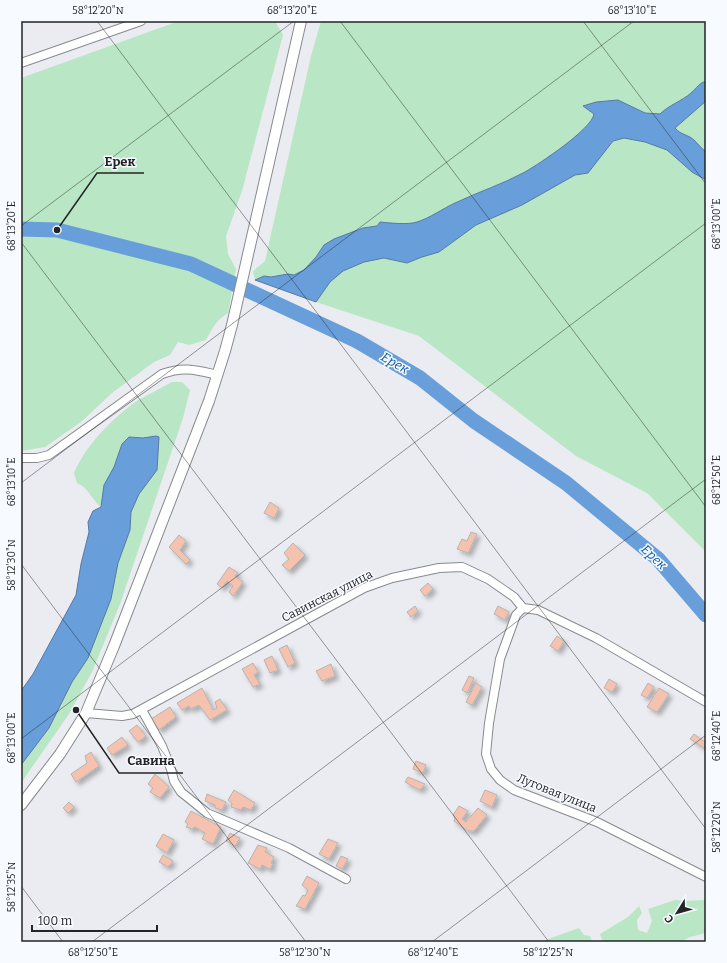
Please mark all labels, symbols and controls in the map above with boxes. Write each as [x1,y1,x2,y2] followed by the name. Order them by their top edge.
[72,5,124,17] text: 58°12'20"N
[267,5,317,17] text: 68°13'20"E
[608,5,656,17] text: 68°13'10"E
[97,148,144,173] callout: Ерек
[105,154,135,169] text: Ерек
[711,198,723,250] text: 68°13'00"E
[6,201,18,251] text: 68°13'20"E
[379,349,412,377] water label: Ерек
[711,455,723,505] text: 68°12'50"E
[6,458,18,506] text: 68°13'10"E
[6,539,18,591] text: 58°12'30"N
[638,542,670,573] water label: Ерек
[279,567,375,625] street label: Савинская улица
[711,711,723,761] text: 68°12'40"E
[6,712,18,764] text: 68°13'00"E
[119,748,183,773] callout: Савина
[127,753,175,768] text: Савина
[515,771,599,815] street label: Луговая улица
[711,801,723,853] text: 58°12'20"N
[6,862,18,912] text: 58°12'35"N
[657,893,697,933] north arrow
[32,907,157,933] scale bar
[662,912,677,925] text: С
[38,914,73,928] text: 100 m
[68,947,118,959] text: 68°12'50"E
[279,947,331,959] text: 58°12'30"N
[408,947,458,959] text: 68°12'40"E
[523,947,573,959] text: 58°12'25"N

